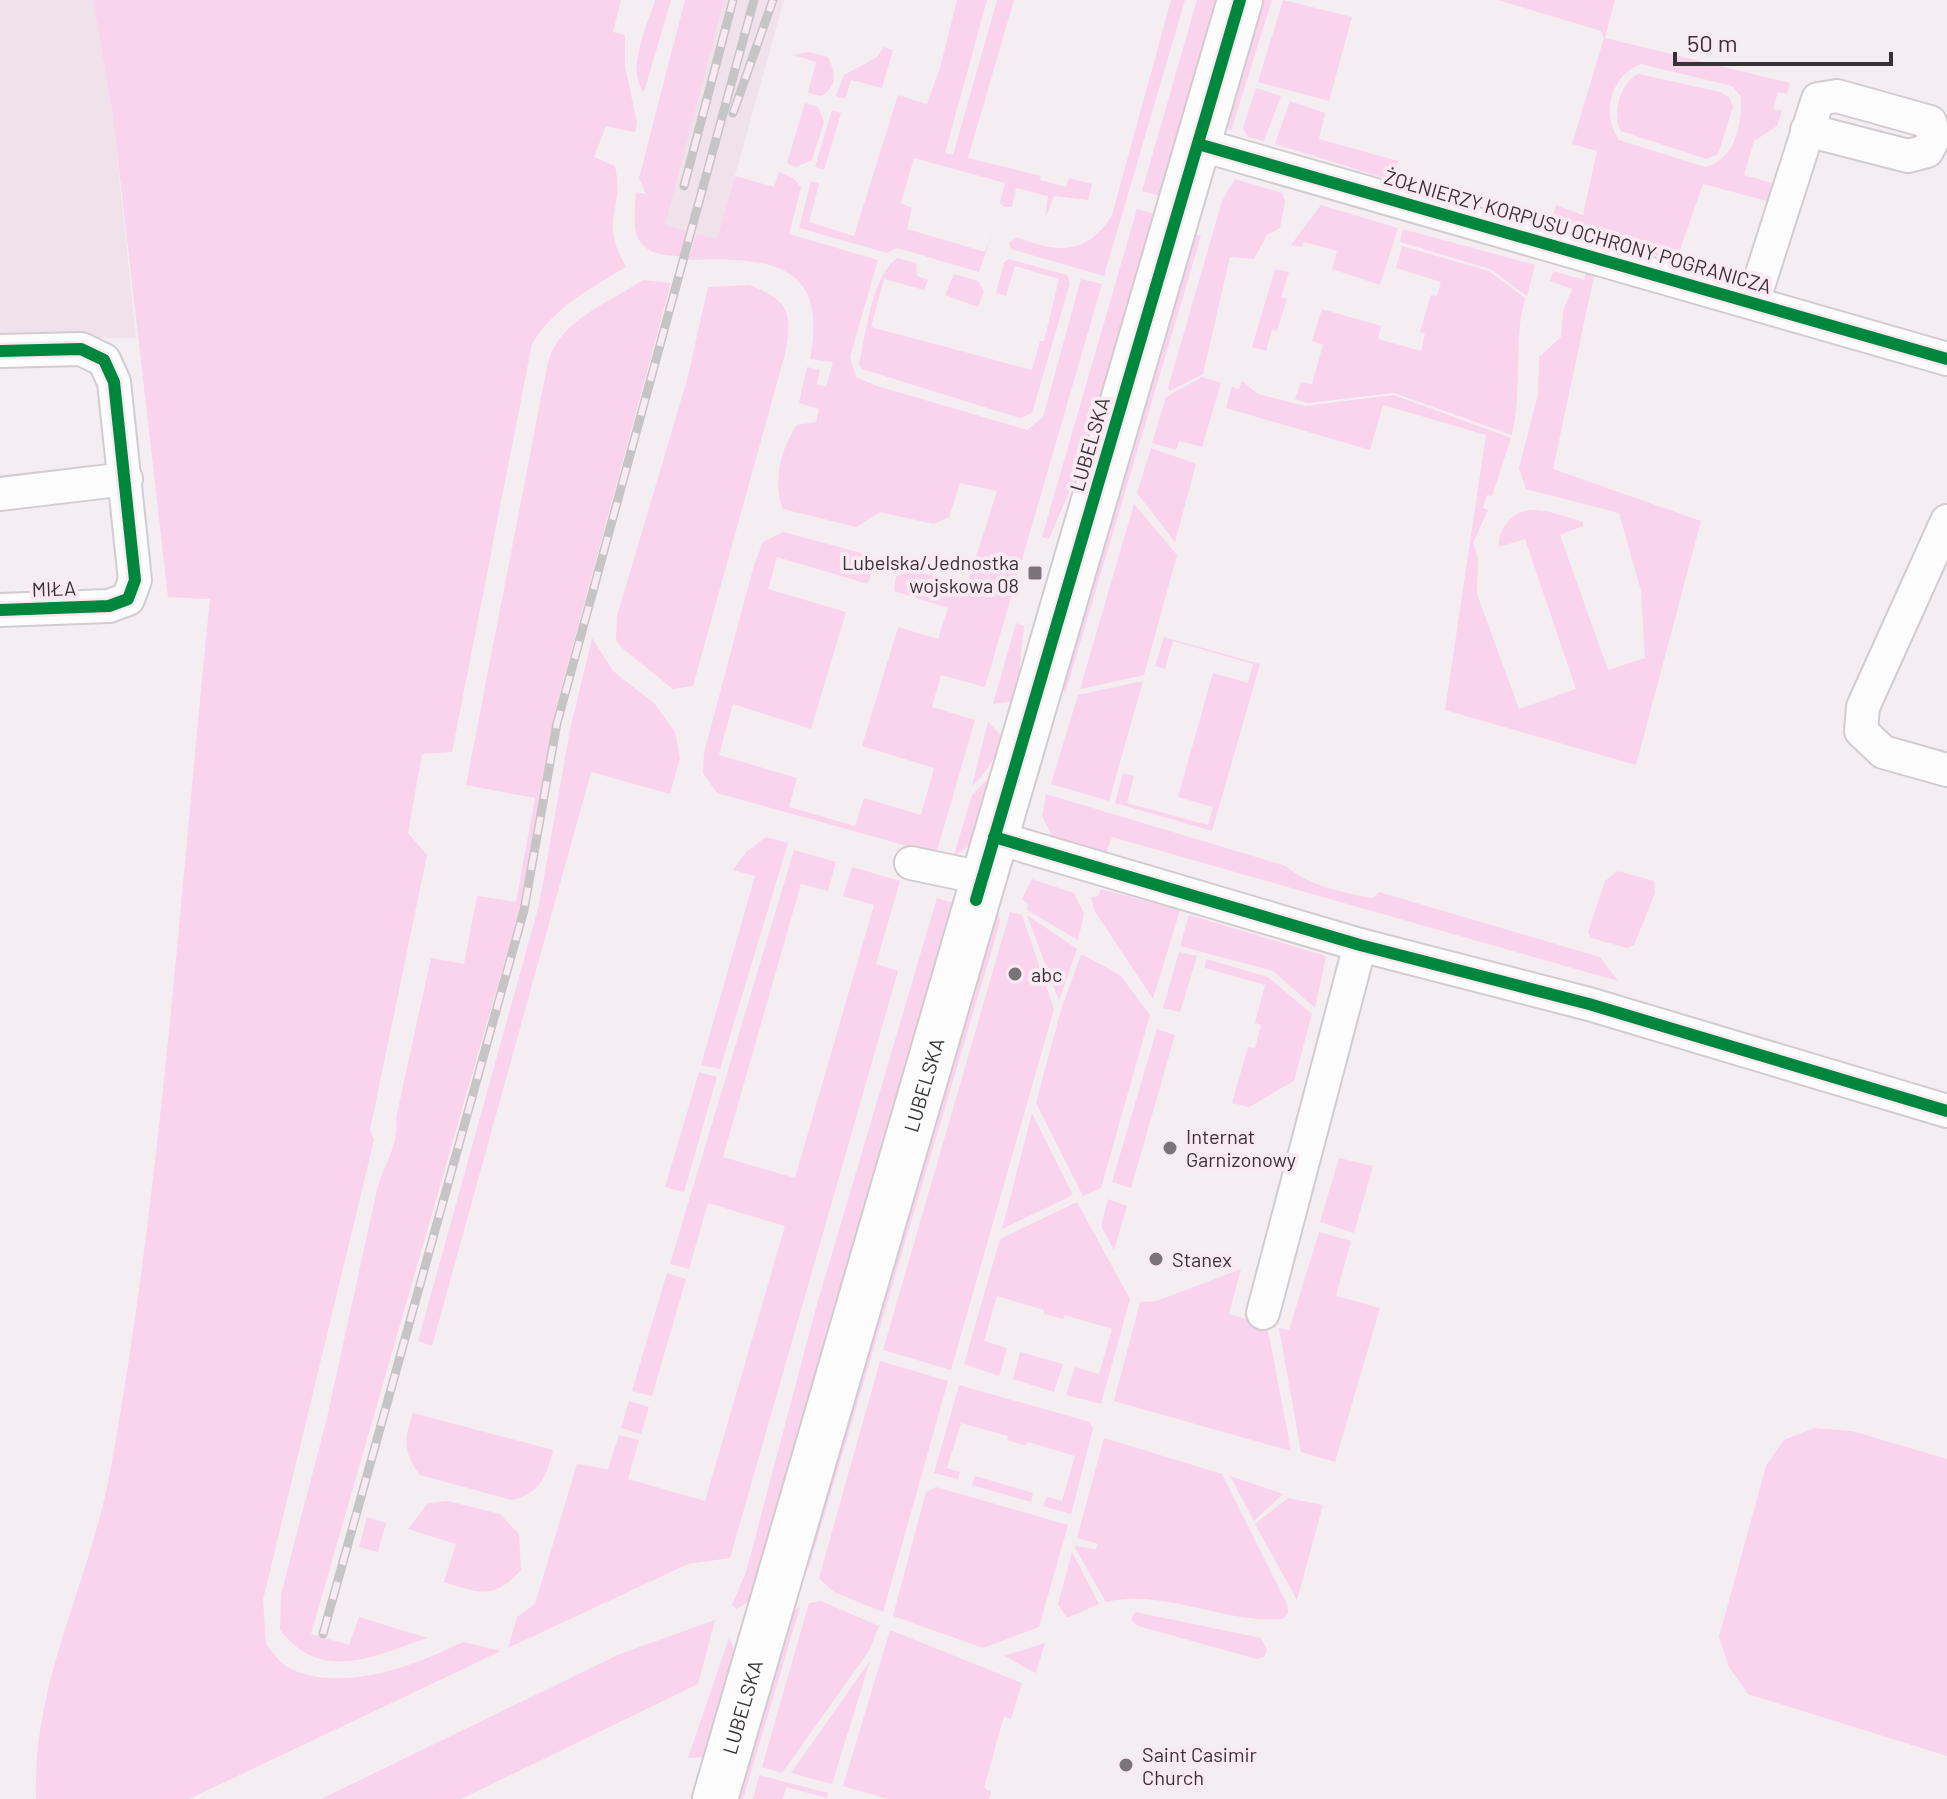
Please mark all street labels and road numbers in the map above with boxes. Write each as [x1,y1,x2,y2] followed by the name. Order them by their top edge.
[1382,164,1774,298] street label: ŻOŁNIERZY KORPUSU OCHRONY POGRANICZA
[1064,394,1114,494] street label: LUBELSKA
[31,575,77,601] street label: MIŁA
[898,1035,949,1135] street label: LUBELSKA
[717,1657,767,1757] street label: LUBELSKA

